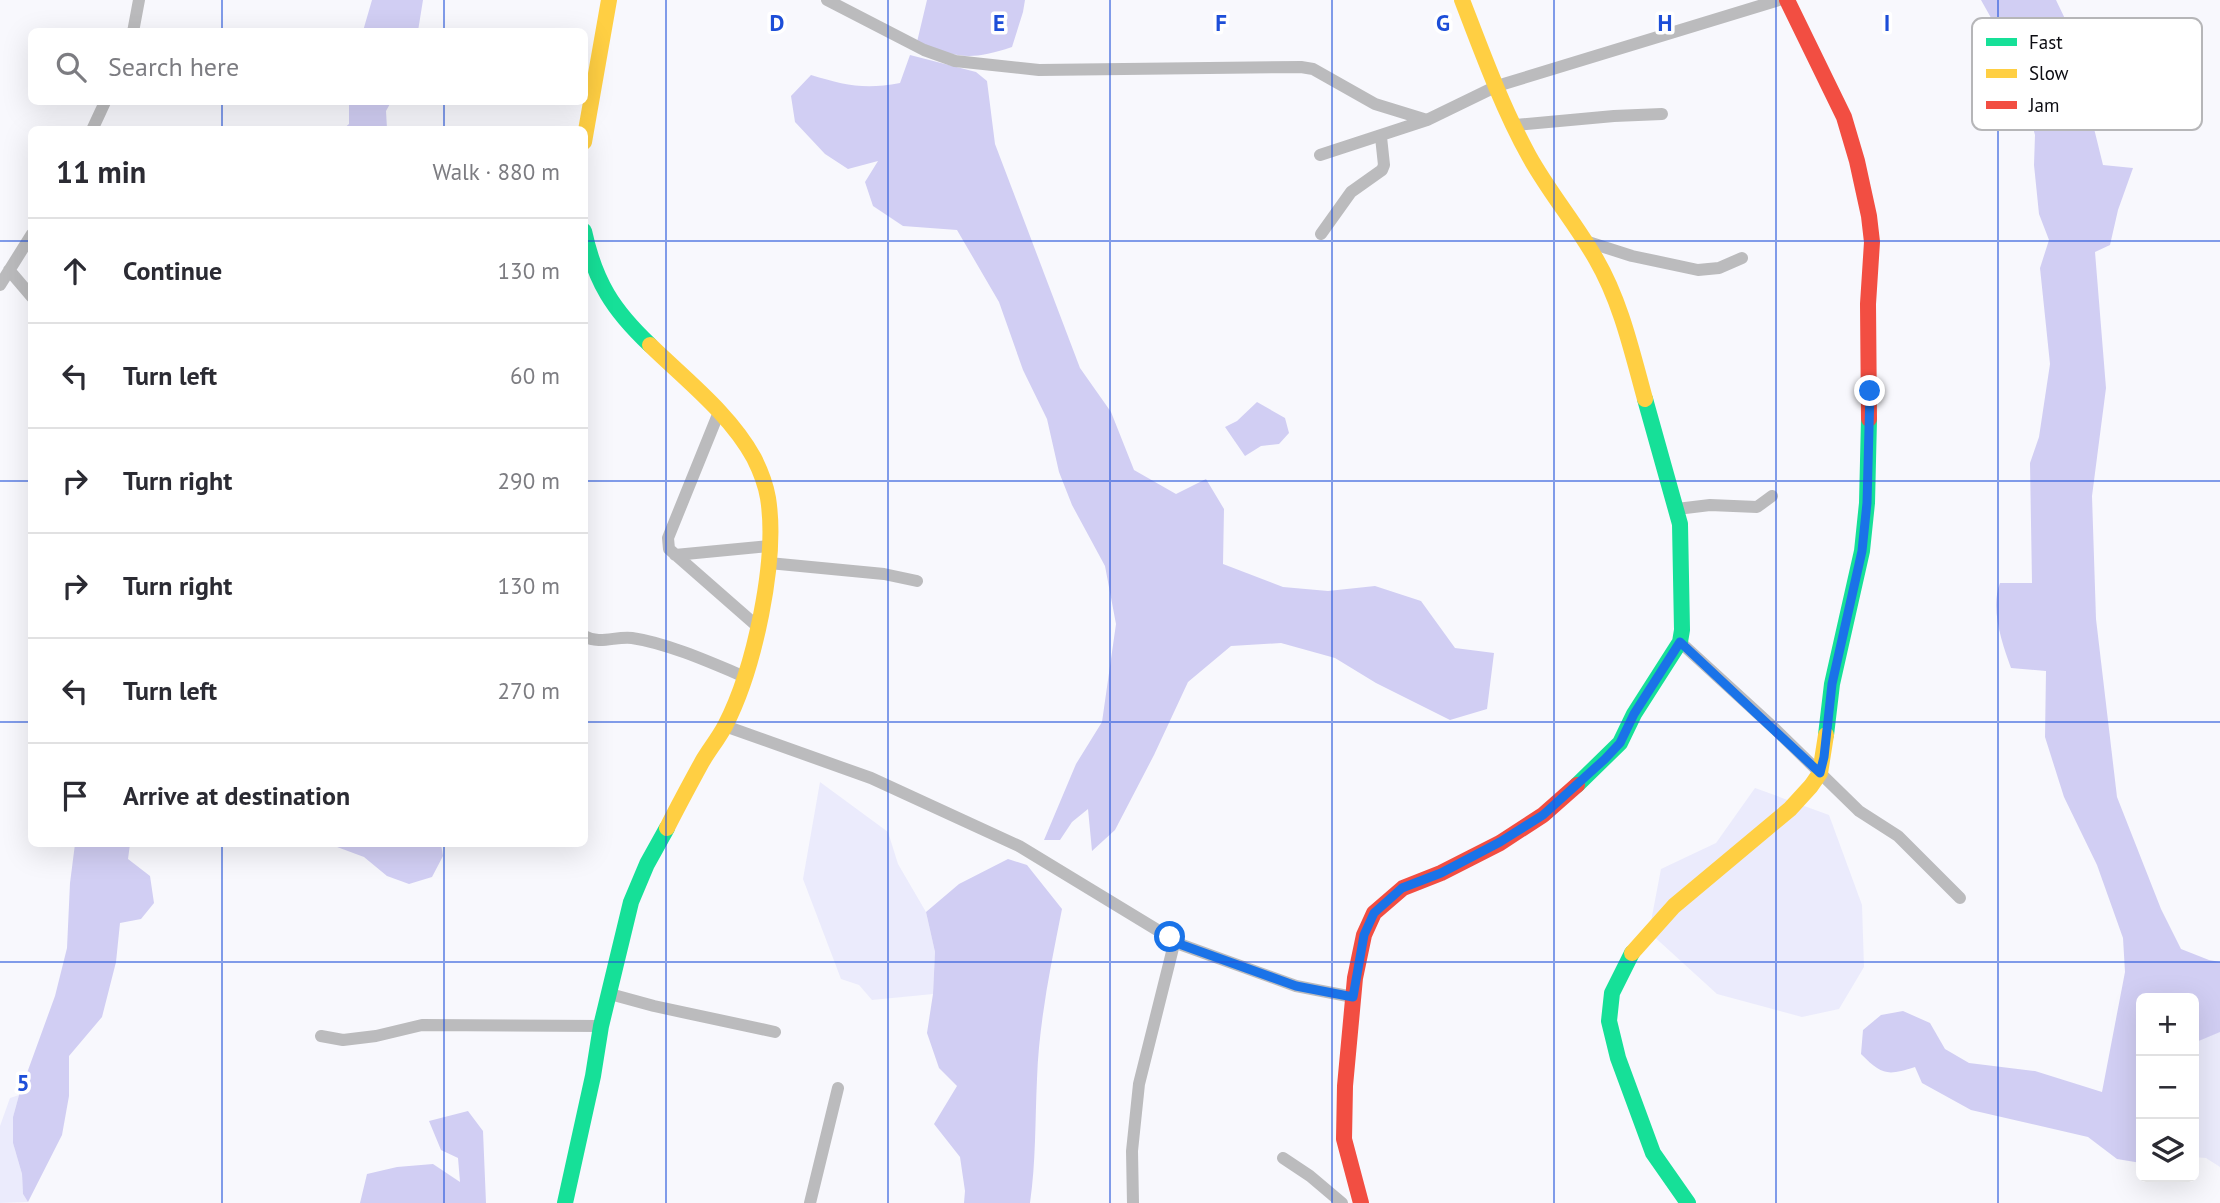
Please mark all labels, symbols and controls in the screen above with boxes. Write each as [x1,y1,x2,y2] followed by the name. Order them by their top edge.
[770,8,784,37] text: D
[993,8,1005,37] text: E
[1215,8,1227,37] text: F
[1436,8,1450,37] text: G
[1658,8,1672,37] text: H
[1884,8,1890,37] text: I
[1972,18,2202,130] legend
[28,28,588,105] search box
[2029,30,2063,54] text: Fast
[52,48,90,86] icon: search
[108,50,239,83] text: Search here
[2029,61,2069,85] text: Slow
[2028,93,2059,117] text: Jam
[56,152,146,191] text: 11 min
[433,157,560,186] text: Walk · 880 m
[56,252,94,290] icon: ahead
[123,254,222,287] text: Continue
[498,256,560,285] text: 130 m
[56,357,94,395] icon: left
[123,359,217,392] text: Turn left
[510,361,560,390] text: 60 m
[1854,375,1885,406] route end
[56,462,94,500] icon: right
[123,464,232,497] text: Turn right
[498,466,560,495] text: 290 m
[56,567,94,605] icon: right
[123,569,232,602] text: Turn right
[498,571,560,600] text: 130 m
[56,672,94,710] icon: left
[123,674,217,707] text: Turn left
[498,676,560,705] text: 270 m
[56,777,94,815] icon: arrive
[123,779,350,812] text: Arrive at destination
[1154,921,1185,952] route start
[2136,993,2199,1182] map controls
[2136,993,2199,1056] button: +
[2136,1056,2199,1119] button: −
[16,1068,30,1097] text: 5
[2136,1119,2199,1182] button: layers

